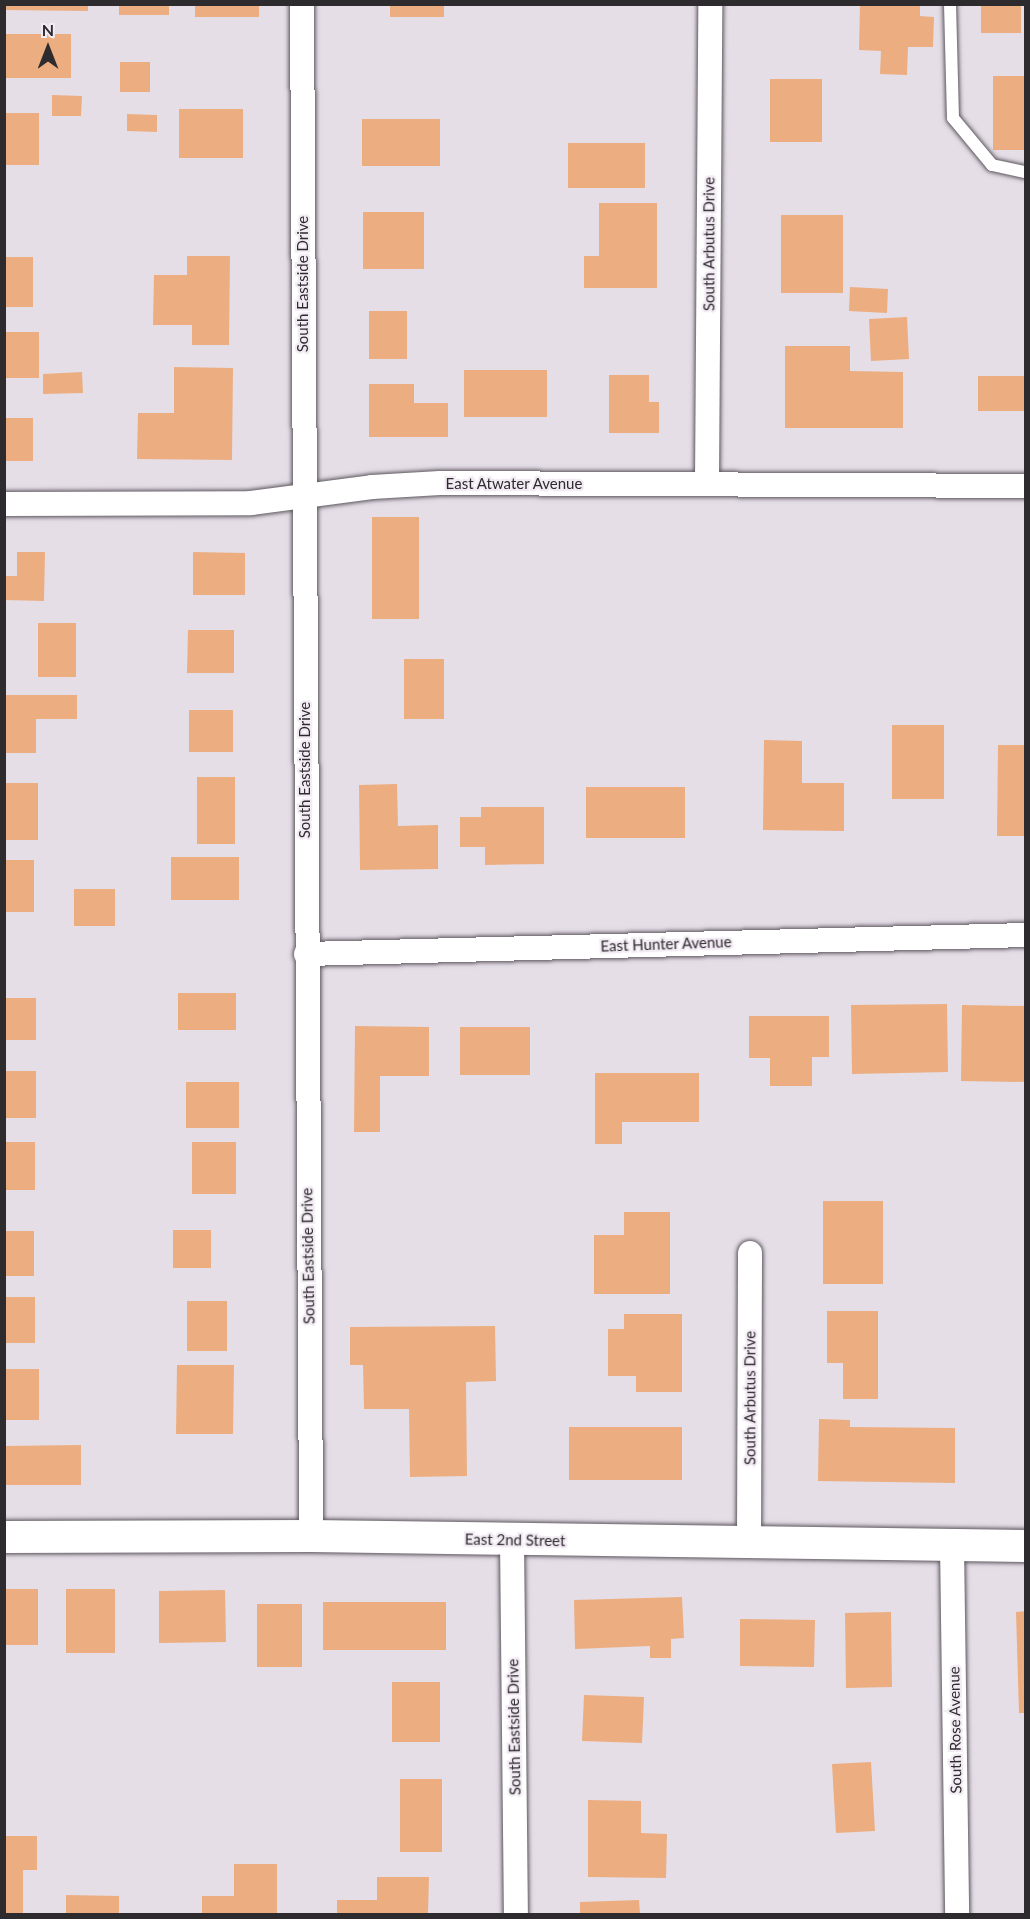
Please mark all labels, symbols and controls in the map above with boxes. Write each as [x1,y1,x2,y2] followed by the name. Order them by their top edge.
[18,18,78,78] north arrow
[42,20,54,39] text: N
[700,177,718,311] street label: South Arbutus Drive
[294,216,312,352] street label: South Eastside Drive
[445,475,583,493] street label: East Atwater Avenue
[296,702,314,838] street label: South Eastside Drive
[600,933,732,955] street label: East Hunter Avenue
[298,1188,318,1324] street label: South Eastside Drive
[741,1331,759,1465] street label: South Arbutus Drive
[465,1530,565,1550] street label: East 2nd Street
[504,1659,524,1795] street label: South Eastside Drive
[945,1666,965,1794] street label: South Rose Avenue

